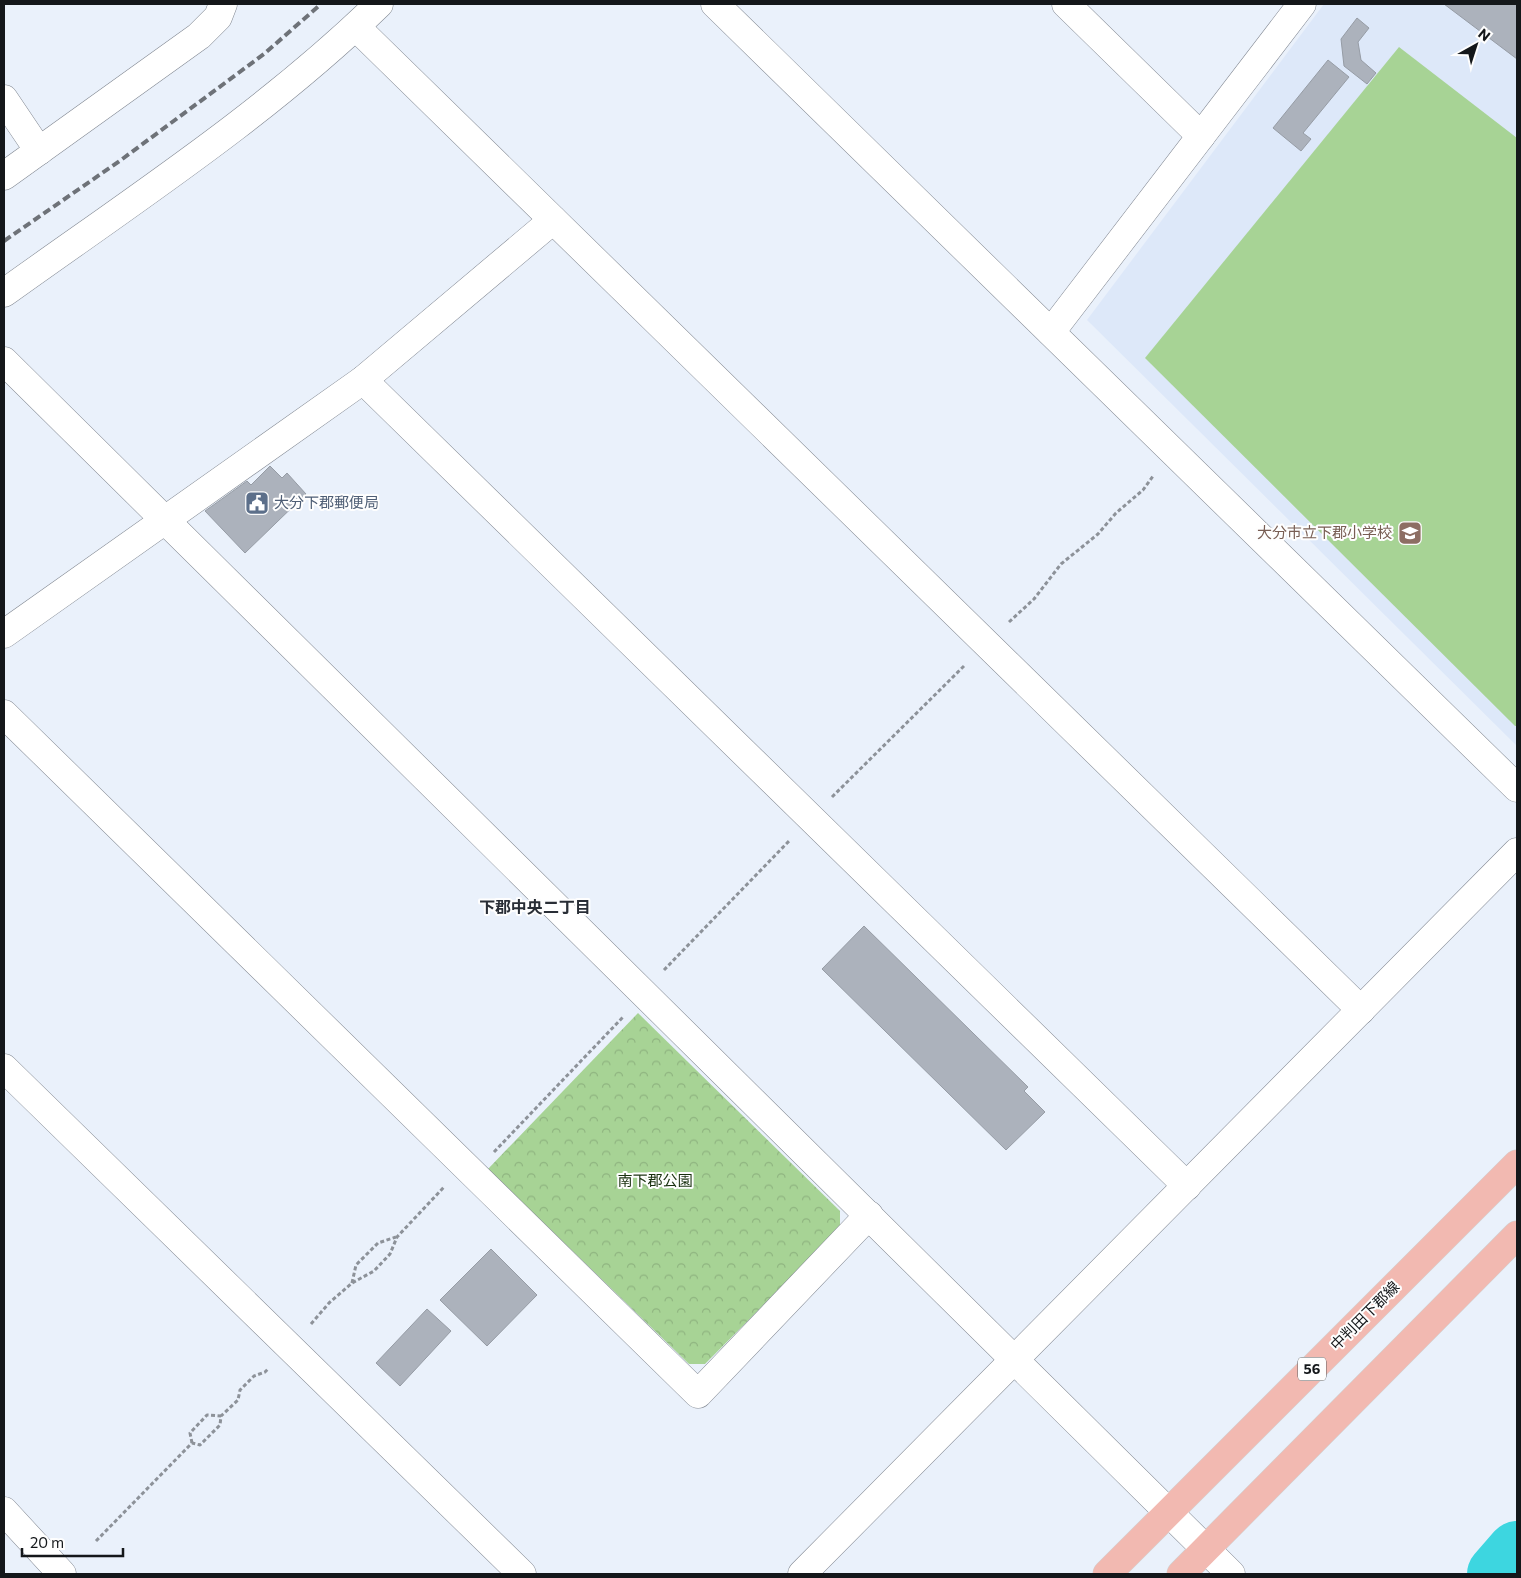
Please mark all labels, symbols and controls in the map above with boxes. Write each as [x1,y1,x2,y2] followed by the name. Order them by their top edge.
[1451,20,1501,70] north arrow
[1475,25,1494,44] text: N
[244,490,270,516] public building icon: 大分下郡郵便局
[274,493,379,511] place label: 大分下郡郵便局
[1397,520,1423,546] school or university icon: 大分市立下郡小学校
[1257,523,1392,541] place label: 大分市立下郡小学校
[479,897,591,916] district label: 下郡中央二丁目
[617,1171,693,1189] park label: 南下郡公園
[1326,1277,1402,1353] street label: 中判田下郡線
[1298,1358,1326,1380] road number: 56
[22,1526,124,1558] scale bar
[30,1533,64,1551] text: 20 m

